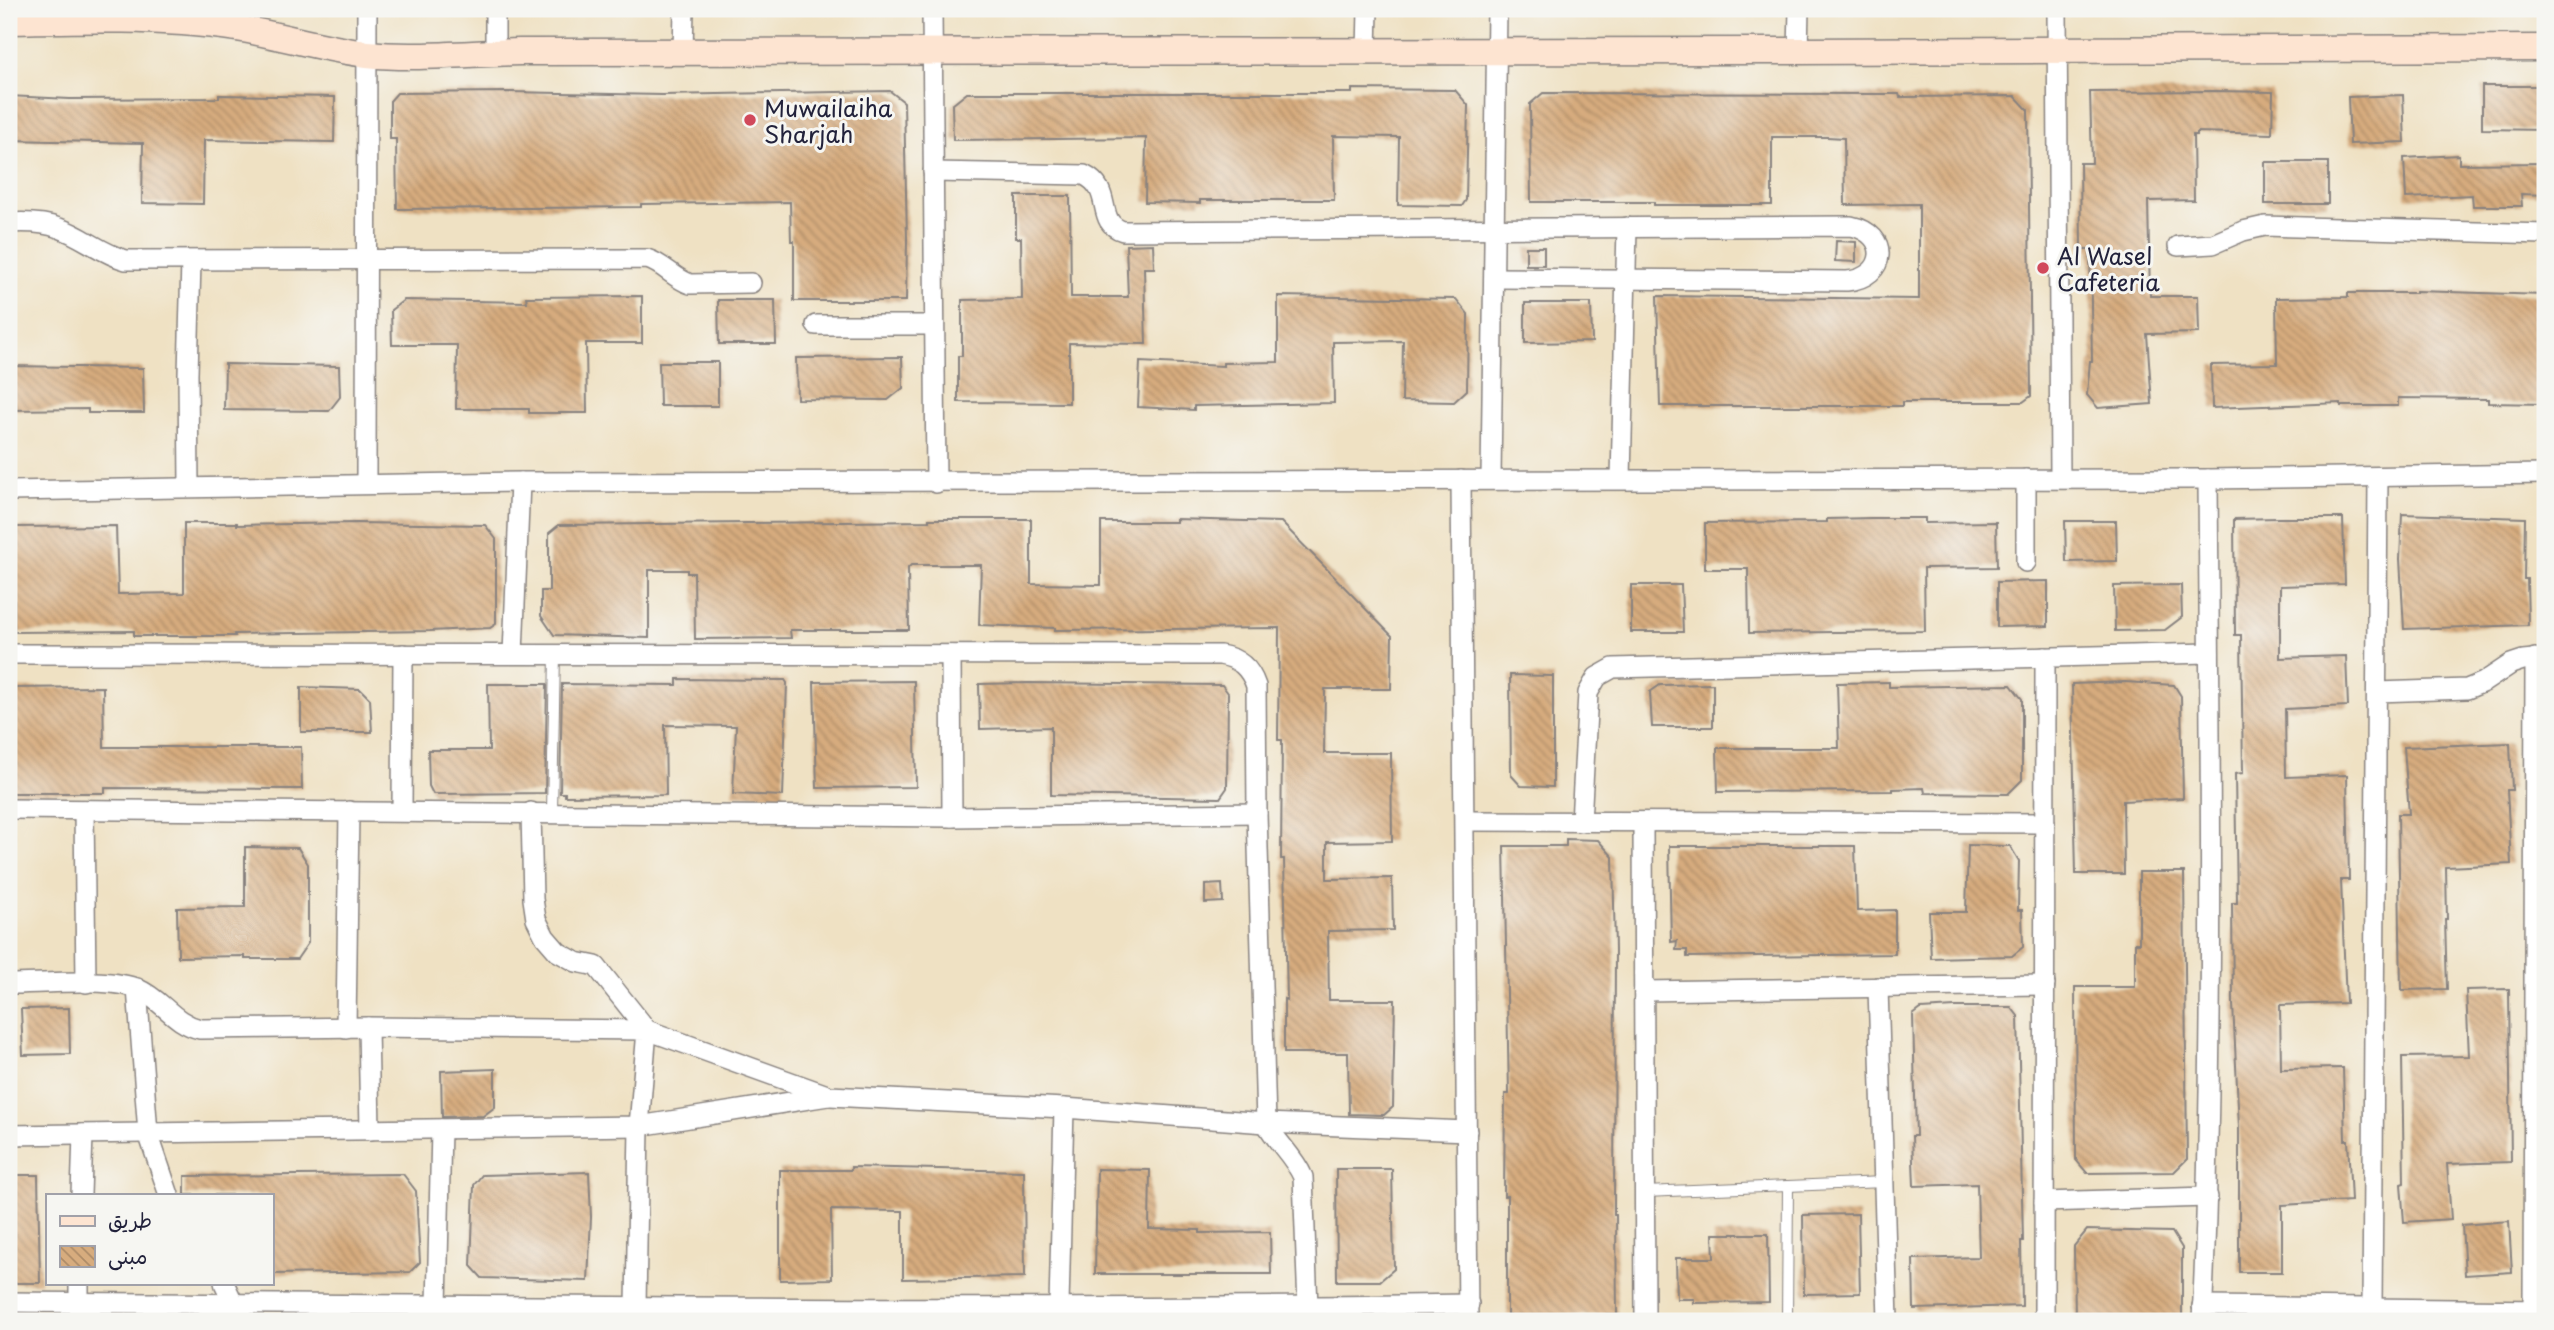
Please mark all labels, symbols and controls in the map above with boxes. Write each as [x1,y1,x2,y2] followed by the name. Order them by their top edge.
[764,90,893,151] place label: Muwailaiha Sharjah
[742,112,758,128] marker: Muwailaiha Sharjah
[2057,238,2160,299] place label: Al Wasel Cafeteria
[2035,260,2051,276] marker: Al Wasel Cafeteria
[46,1194,273,1284] legend
[108,1203,152,1235] text: طريق
[108,1239,147,1271] text: مبنى

